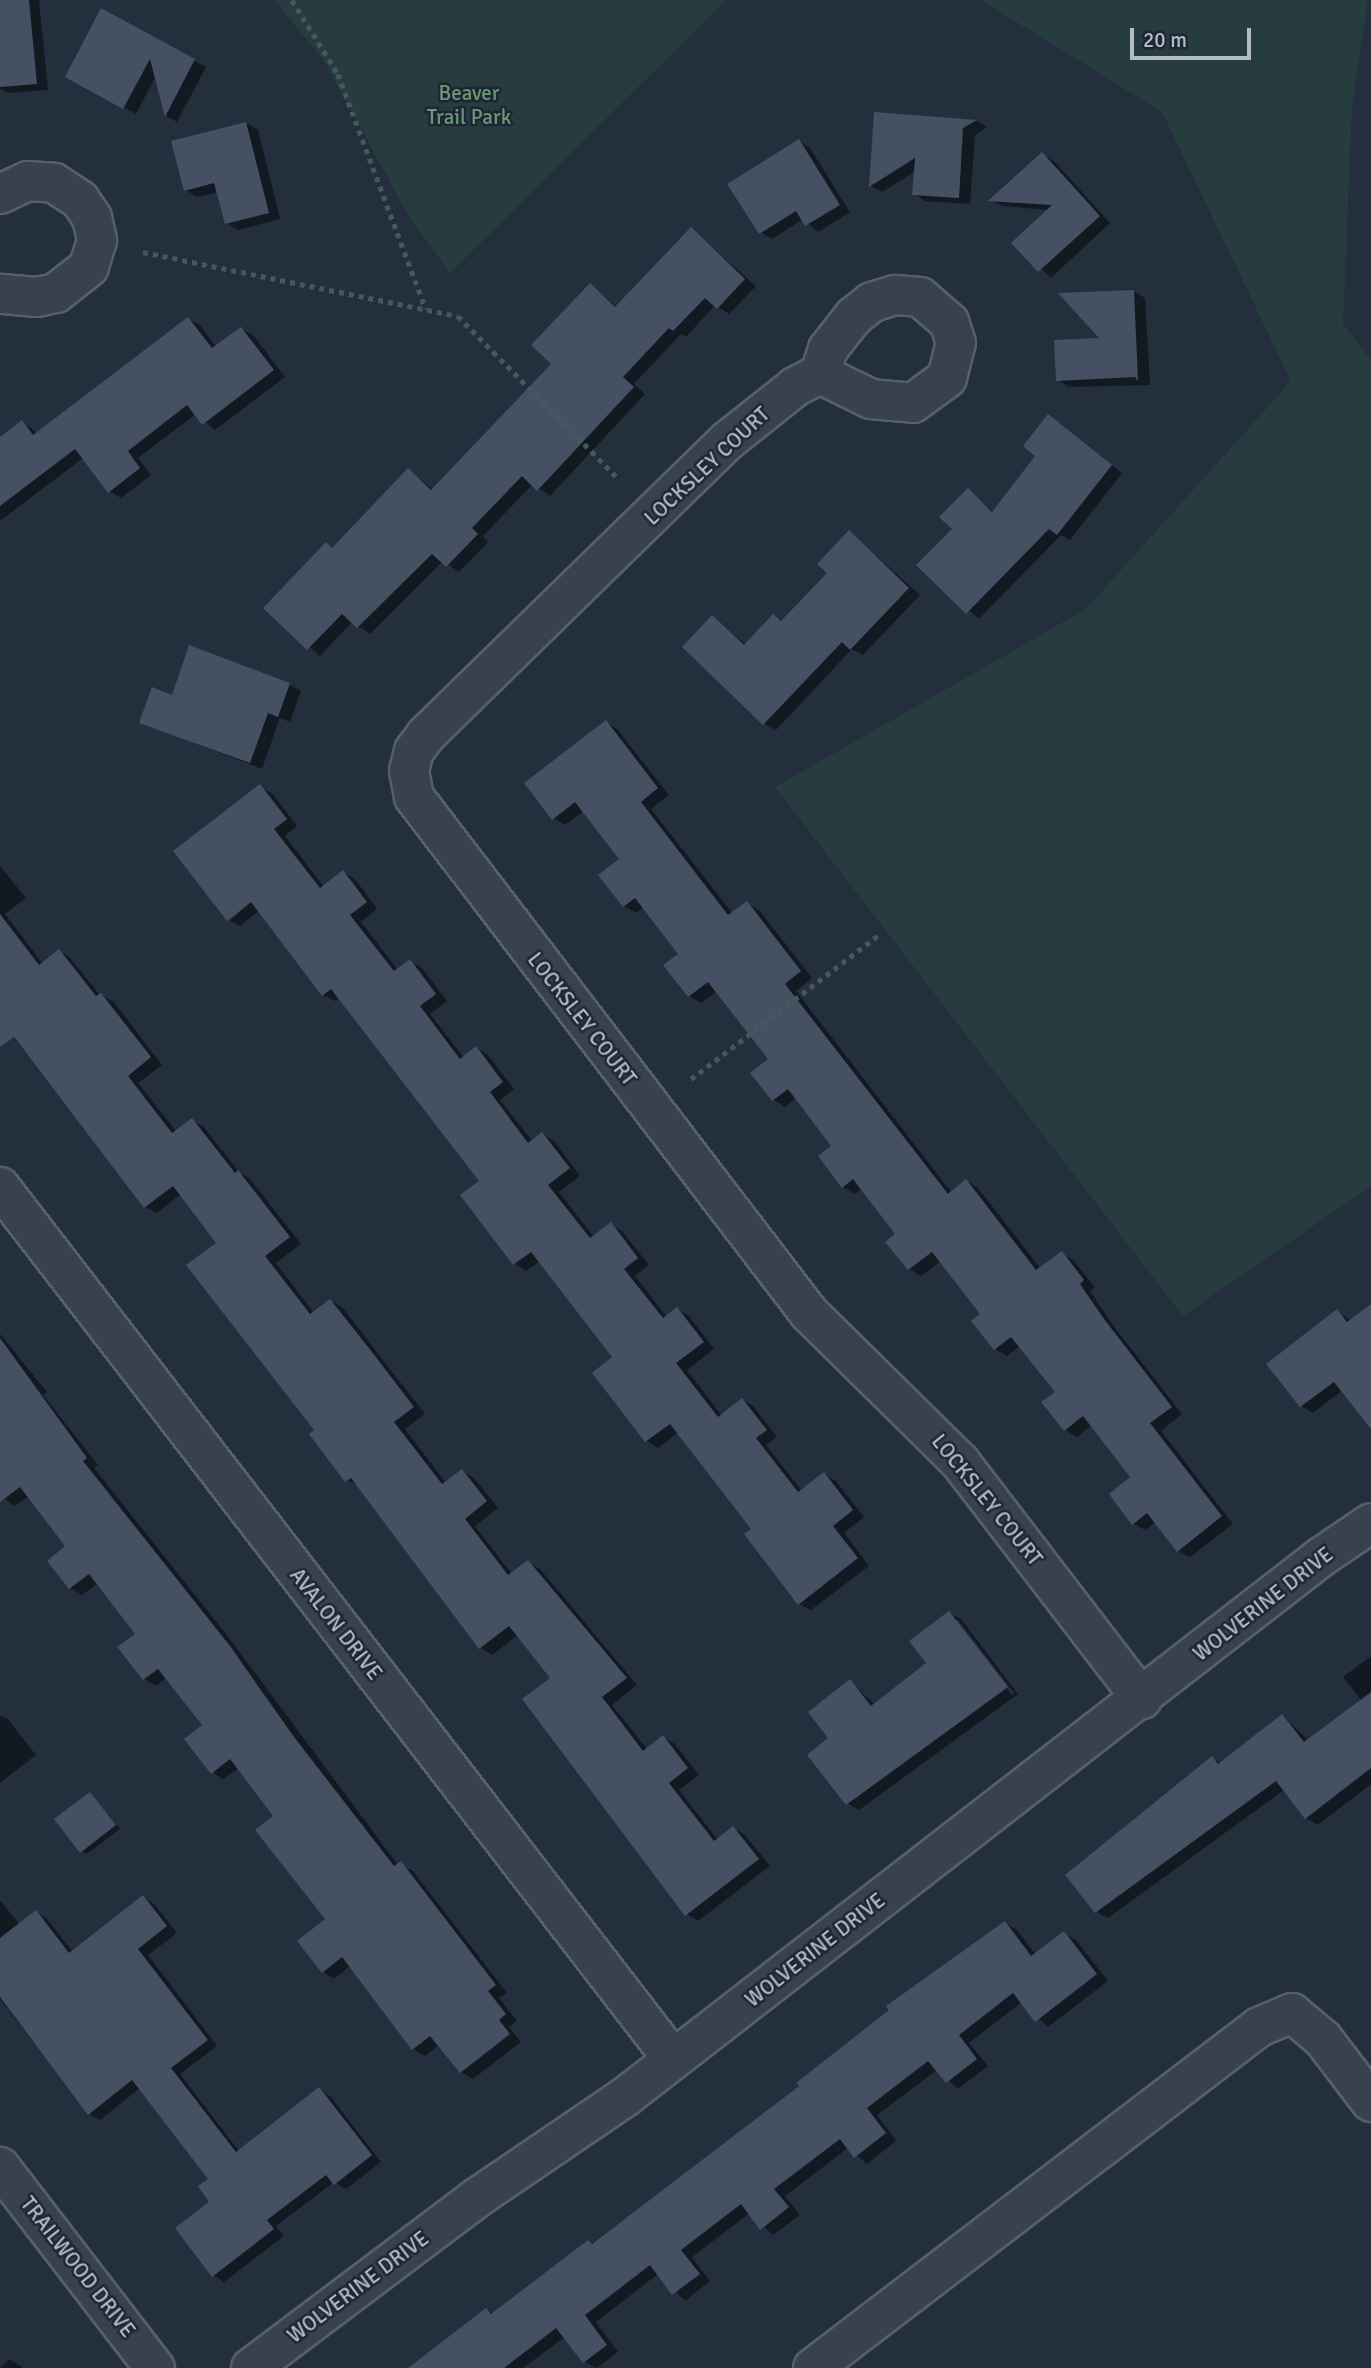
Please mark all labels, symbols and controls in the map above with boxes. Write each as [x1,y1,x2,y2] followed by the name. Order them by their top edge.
[1133,14,1254,58] scale bar
[1143,27,1187,53] text: 20 m
[427,80,511,130] park label: Beaver Trail Park
[639,402,775,530] street label: LOCKSLEY COURT
[522,947,642,1091] street label: LOCKSLEY COURT
[926,1429,1048,1571] street label: LOCKSLEY COURT
[1188,1542,1338,1666] street label: WOLVERINE DRIVE
[284,1563,388,1685] street label: AVALON DRIVE
[740,1888,890,2012] street label: WOLVERINE DRIVE
[15,2192,141,2342] street label: TRAILWOOD DRIVE
[282,2226,434,2348] street label: WOLVERINE DRIVE

